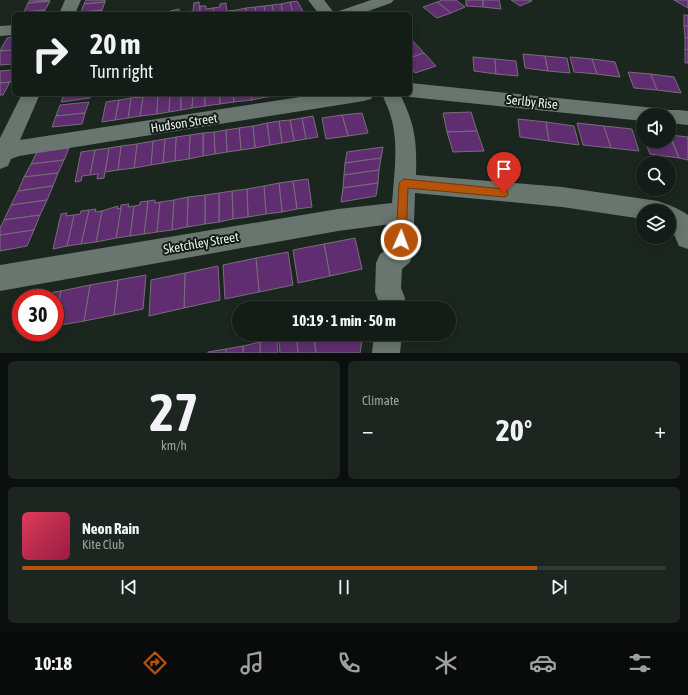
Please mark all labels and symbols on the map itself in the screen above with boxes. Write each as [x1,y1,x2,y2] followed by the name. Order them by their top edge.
[505,92,559,112] street label: Serlby Rise
[150,110,219,136] street label: Hudson Street
[487,152,521,193] pin
[380,219,422,261] position arrow
[162,229,240,257] street label: Sketchley Street
[12,289,64,341] speed limit sign: 30

